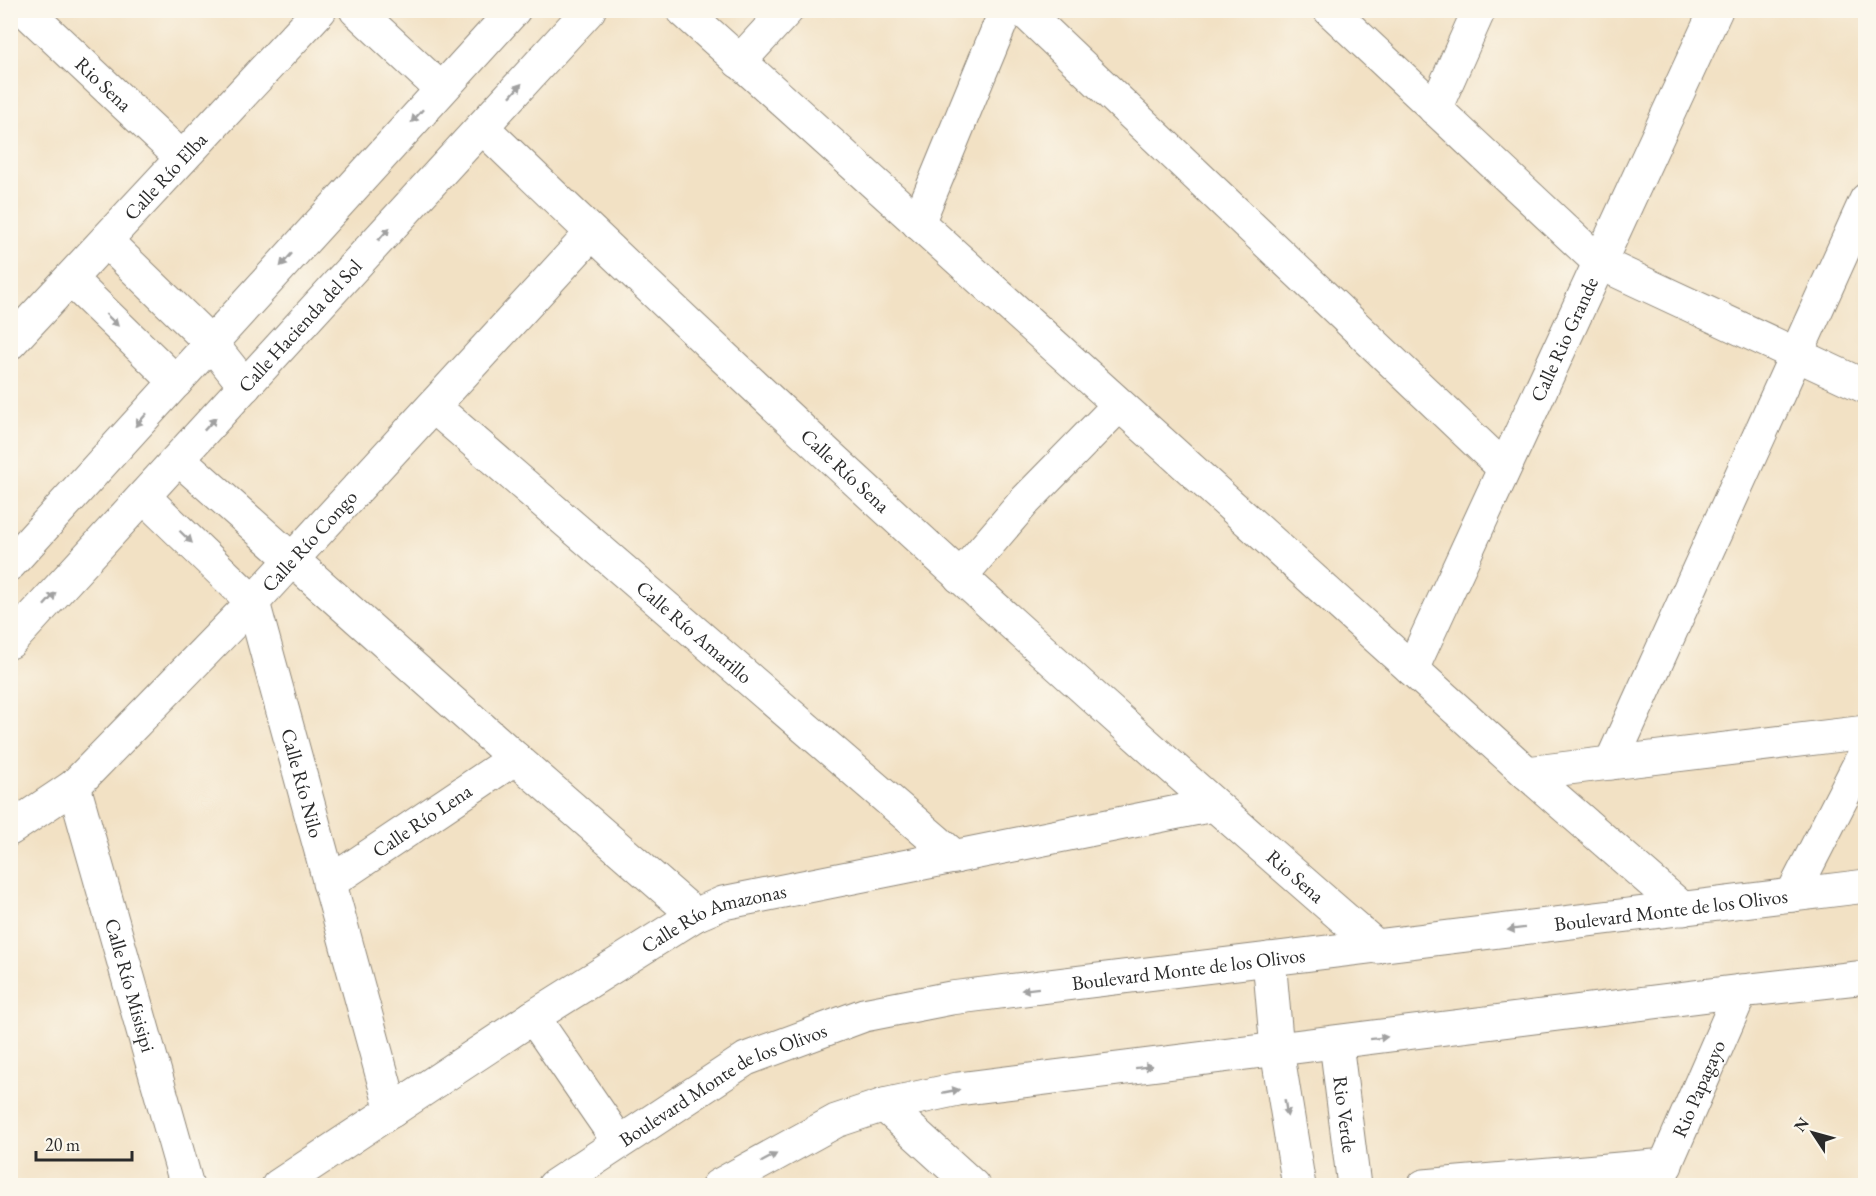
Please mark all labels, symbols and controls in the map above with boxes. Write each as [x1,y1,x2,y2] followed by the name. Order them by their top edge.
[70,51,138,117] street label: Rio Sena
[509,83,522,98] one-way arrow
[410,108,424,123] one-way arrow
[118,127,213,225] street label: Calle Río Elba
[377,227,390,242] one-way arrow
[280,252,293,267] one-way arrow
[232,253,368,398] street label: Calle Hacienda del Sol
[1524,273,1604,406] street label: Calle Rio Grande
[105,313,120,327] one-way arrow
[135,412,148,427] one-way arrow
[203,417,217,432] one-way arrow
[795,423,895,518] street label: Calle Río Sena
[256,484,363,597] street label: Calle Río Congo
[179,530,193,544] one-way arrow
[631,575,758,689] street label: Calle Río Amarillo
[43,592,56,607] one-way arrow
[275,725,330,841] street label: Calle Río Nilo
[367,778,477,863] street label: Calle Río Lena
[1261,844,1330,909] street label: Rio Sena
[636,878,789,959] street label: Calle Río Amazonas
[1553,883,1789,937] street label: Boulevard Monte de los Olivos
[99,915,162,1055] street label: Calle Río Misisipi
[1506,925,1525,934] one-way arrow
[1070,942,1307,996] street label: Boulevard Monte de los Olivos
[1021,984,1040,993] one-way arrow
[614,1017,830,1152] street label: Boulevard Monte de los Olivos
[1370,1033,1389,1042] one-way arrow
[1666,1036,1731,1141] street label: Rio Papagayo
[1135,1062,1154,1071] one-way arrow
[1327,1075,1363,1154] street label: Rio Verde
[941,1086,960,1095] one-way arrow
[1282,1099,1291,1118] one-way arrow
[1783,1103,1843,1163] north arrow
[1789,1113,1814,1136] text: N
[36,1124,132,1162] scale bar
[45,1133,80,1156] text: 20 m
[761,1153,778,1163] one-way arrow

